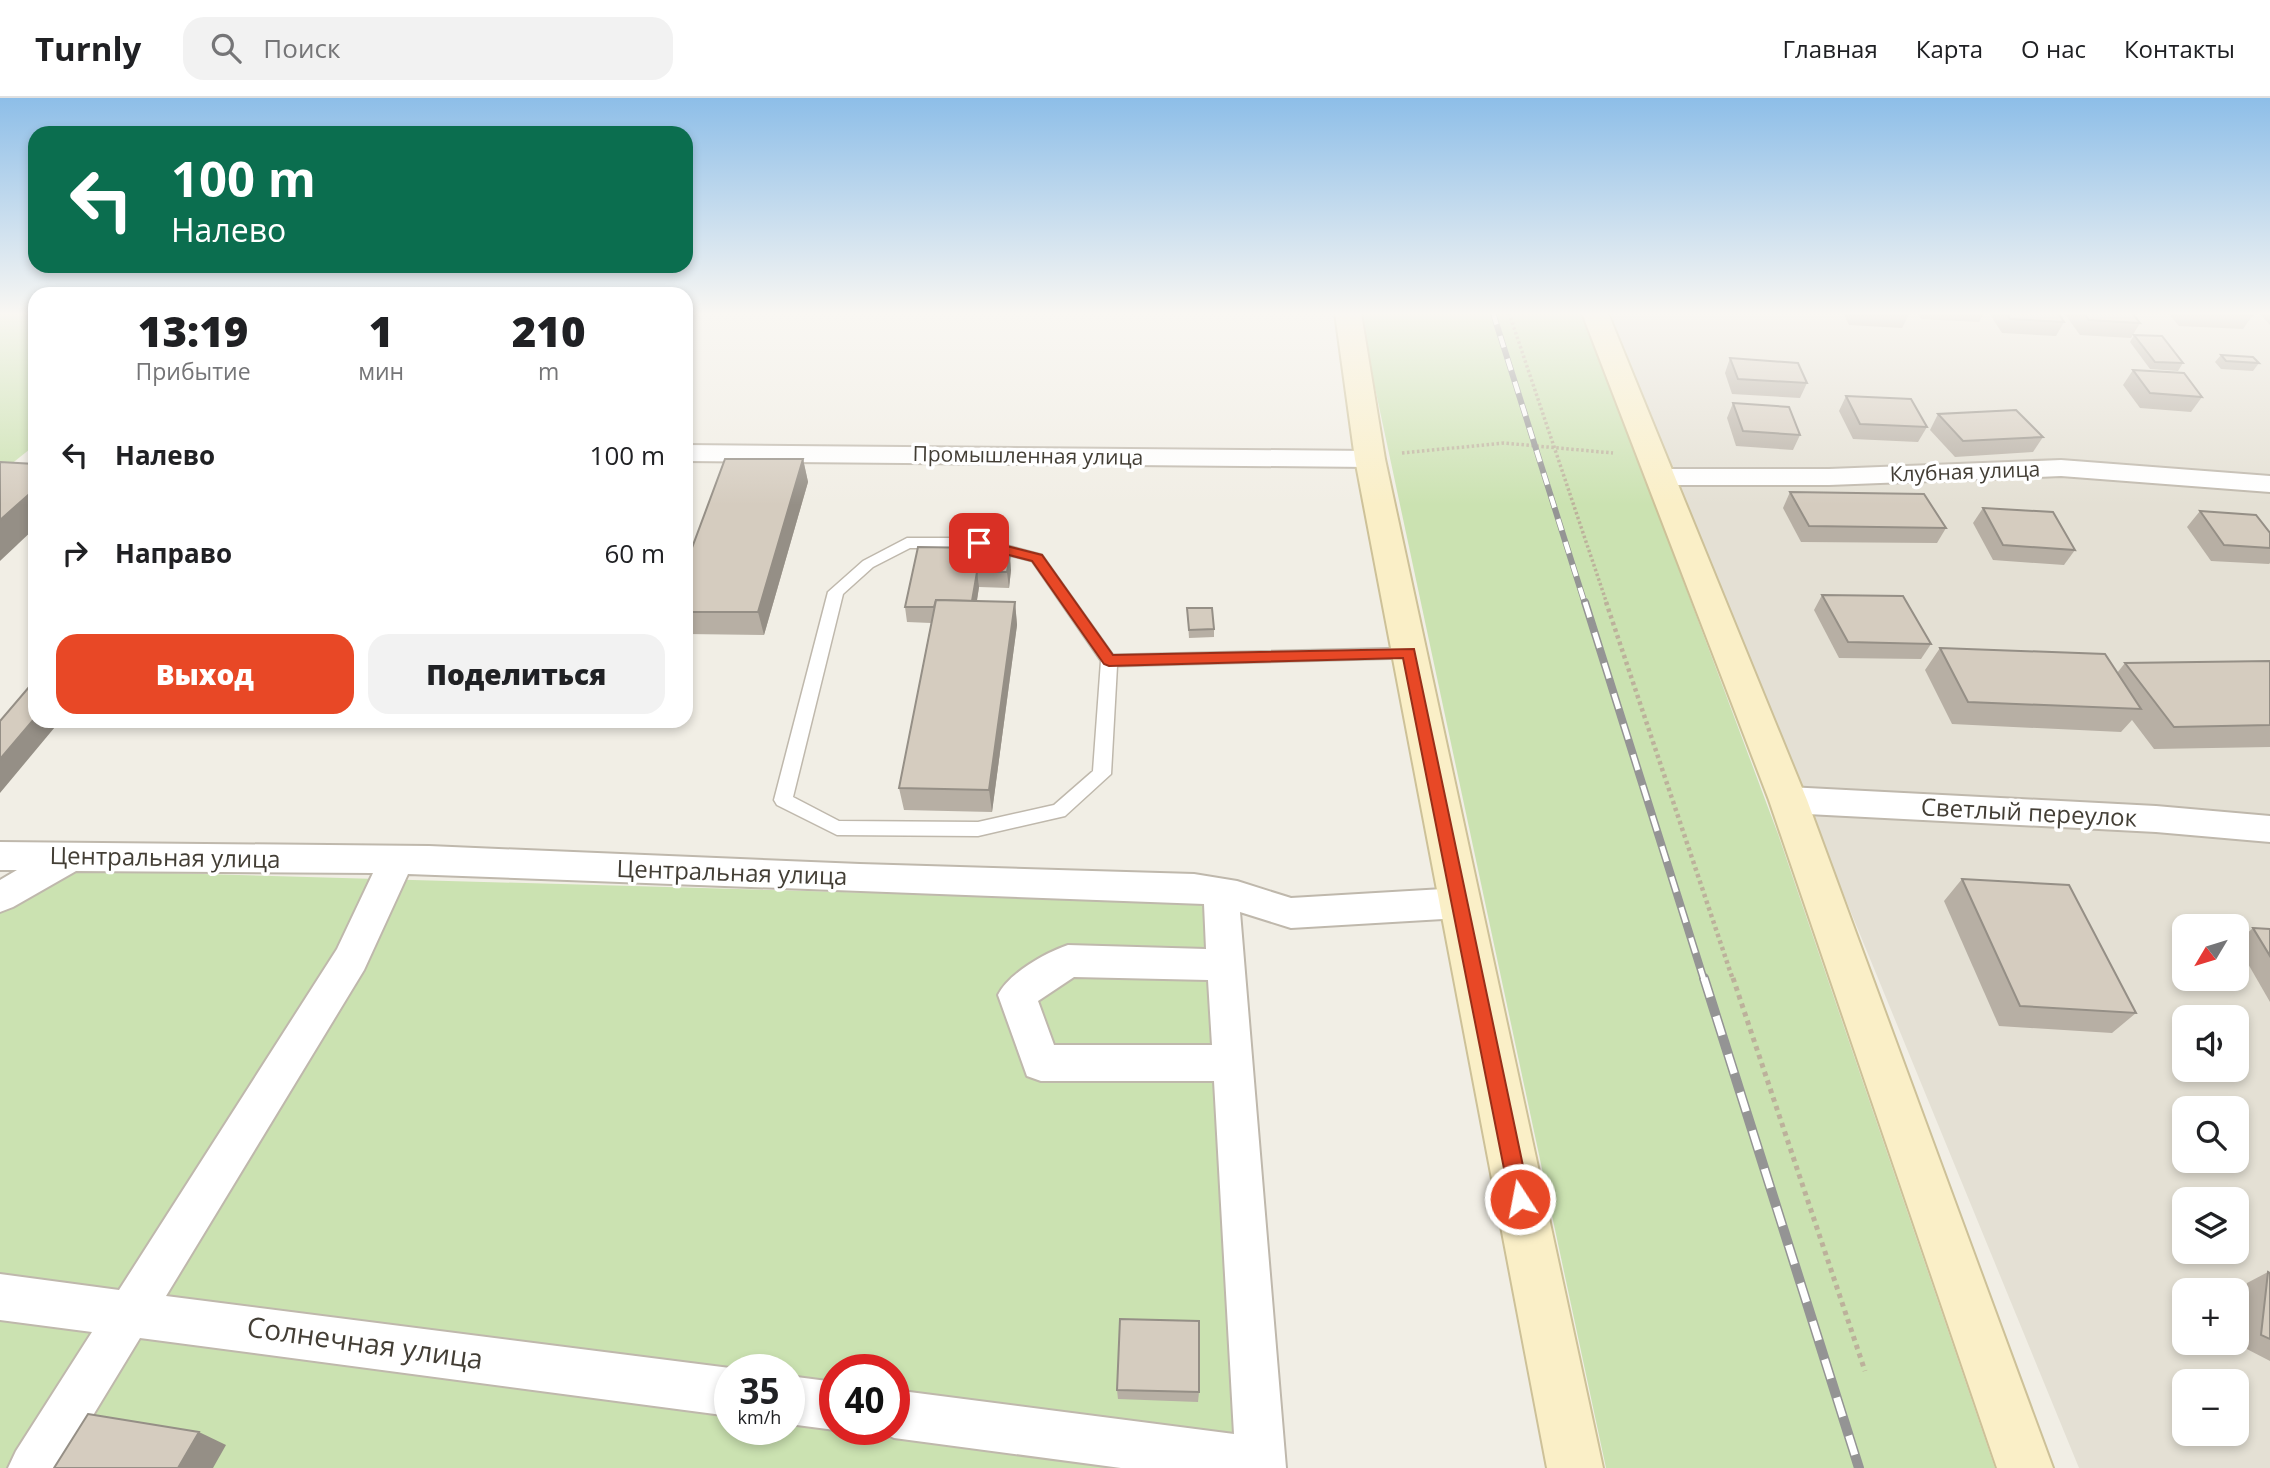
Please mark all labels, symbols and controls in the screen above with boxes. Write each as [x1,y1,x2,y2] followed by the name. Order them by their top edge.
[183,17,673,80] search box
[35,26,141,71] text: Turnly
[207,29,245,67] icon: search
[263,30,340,66] text: Поиск
[1783,32,1878,65] text: Главная
[1916,32,1983,65] text: Карта
[2021,32,2086,65] text: О нас
[2124,32,2235,65] text: Контакты
[171,145,316,211] text: 100 m
[56,154,147,245] icon: left
[171,208,286,251] text: Налево
[138,302,248,359] text: 13:19
[369,302,393,359] text: 1
[512,302,585,359] text: 210
[135,355,251,387] text: Прибытие
[358,355,404,387] text: мин
[538,355,559,387] text: m
[56,436,94,474] icon: left
[115,437,215,473] text: Налево
[590,437,665,473] text: 100 m
[912,439,1144,471] street label: Промышленная улица
[1889,454,2041,488] street label: Клубная улица
[949,513,1009,573] pin
[960,524,998,562] icon: arrive
[56,534,94,572] icon: right
[115,535,232,571] text: Направо
[604,535,665,571] text: 60 m
[56,634,354,714] button: Выход
[368,634,665,714] button: Поделиться
[1920,789,2139,834] street label: Светлый переулок
[49,838,281,875] street label: Центральная улица
[616,851,848,892] street label: Центральная улица
[2172,914,2249,990] north arrow
[2172,914,2249,1446] map controls
[2172,1005,2249,1082] button: sound
[2172,1096,2249,1173] button: search
[1483,1162,1557,1236] position arrow
[2172,1187,2249,1264] button: layers
[2172,1278,2249,1355] button: +
[245,1307,486,1377] street label: Солнечная улица
[819,1354,910,1445] speed limit sign: 40
[739,1367,780,1414] text: 35
[2172,1369,2249,1446] button: −
[738,1405,781,1429] text: km/h

